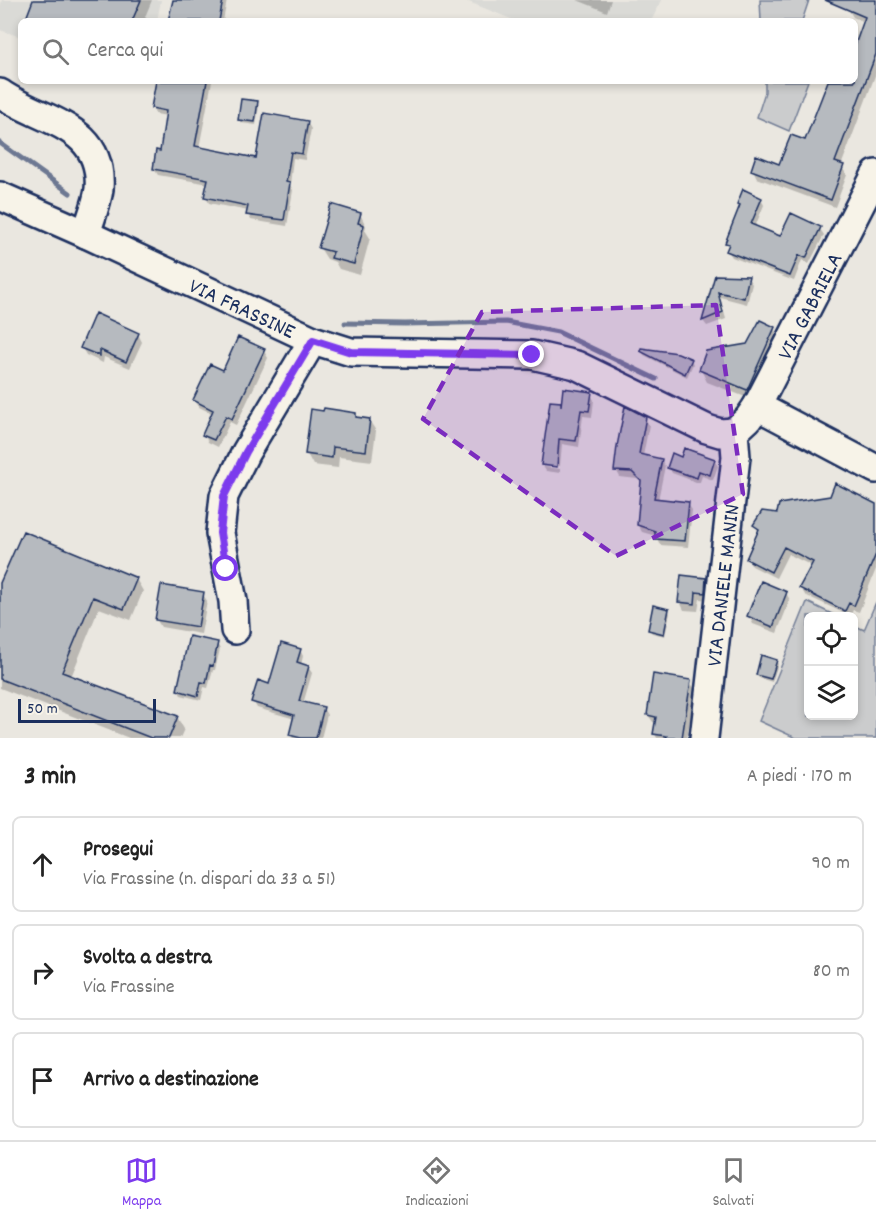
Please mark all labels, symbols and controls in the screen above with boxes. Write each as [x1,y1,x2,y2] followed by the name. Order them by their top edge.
[18,18,858,84] search box
[39,35,72,68] icon: search
[87,36,163,67] text: Cerca qui
[771,248,852,366] street label: VIA GABRIELA
[183,272,300,349] street label: VIA FRASSINE
[518,341,544,367] route end
[700,503,750,668] street label: VIA DANIELE MANIN
[212,555,238,581] route start
[804,612,858,720] map controls
[804,612,858,666] button: locate
[804,666,858,720] button: layers
[18,696,156,724] scale bar
[27,698,58,721] text: 50 m
[24,759,76,796] text: 3 min
[747,763,852,791] text: A piedi · 170 m
[83,835,153,866] text: Prosegui
[26,848,59,881] icon: ahead
[812,850,850,878] text: 90 m
[83,866,335,894] text: Via Frassine (n. dispari da 33 a 51)
[83,943,212,974] text: Svolta a destra
[26,956,59,989] icon: right
[813,958,850,986] text: 80 m
[83,974,175,1002] text: Via Frassine
[26,1064,59,1097] icon: arrive
[83,1065,259,1096] text: Arrivo a destinazione
[122,1154,161,1213] tab: Mappa
[405,1154,468,1213] tab: Indicazioni
[713,1154,754,1213] tab: Salvati

